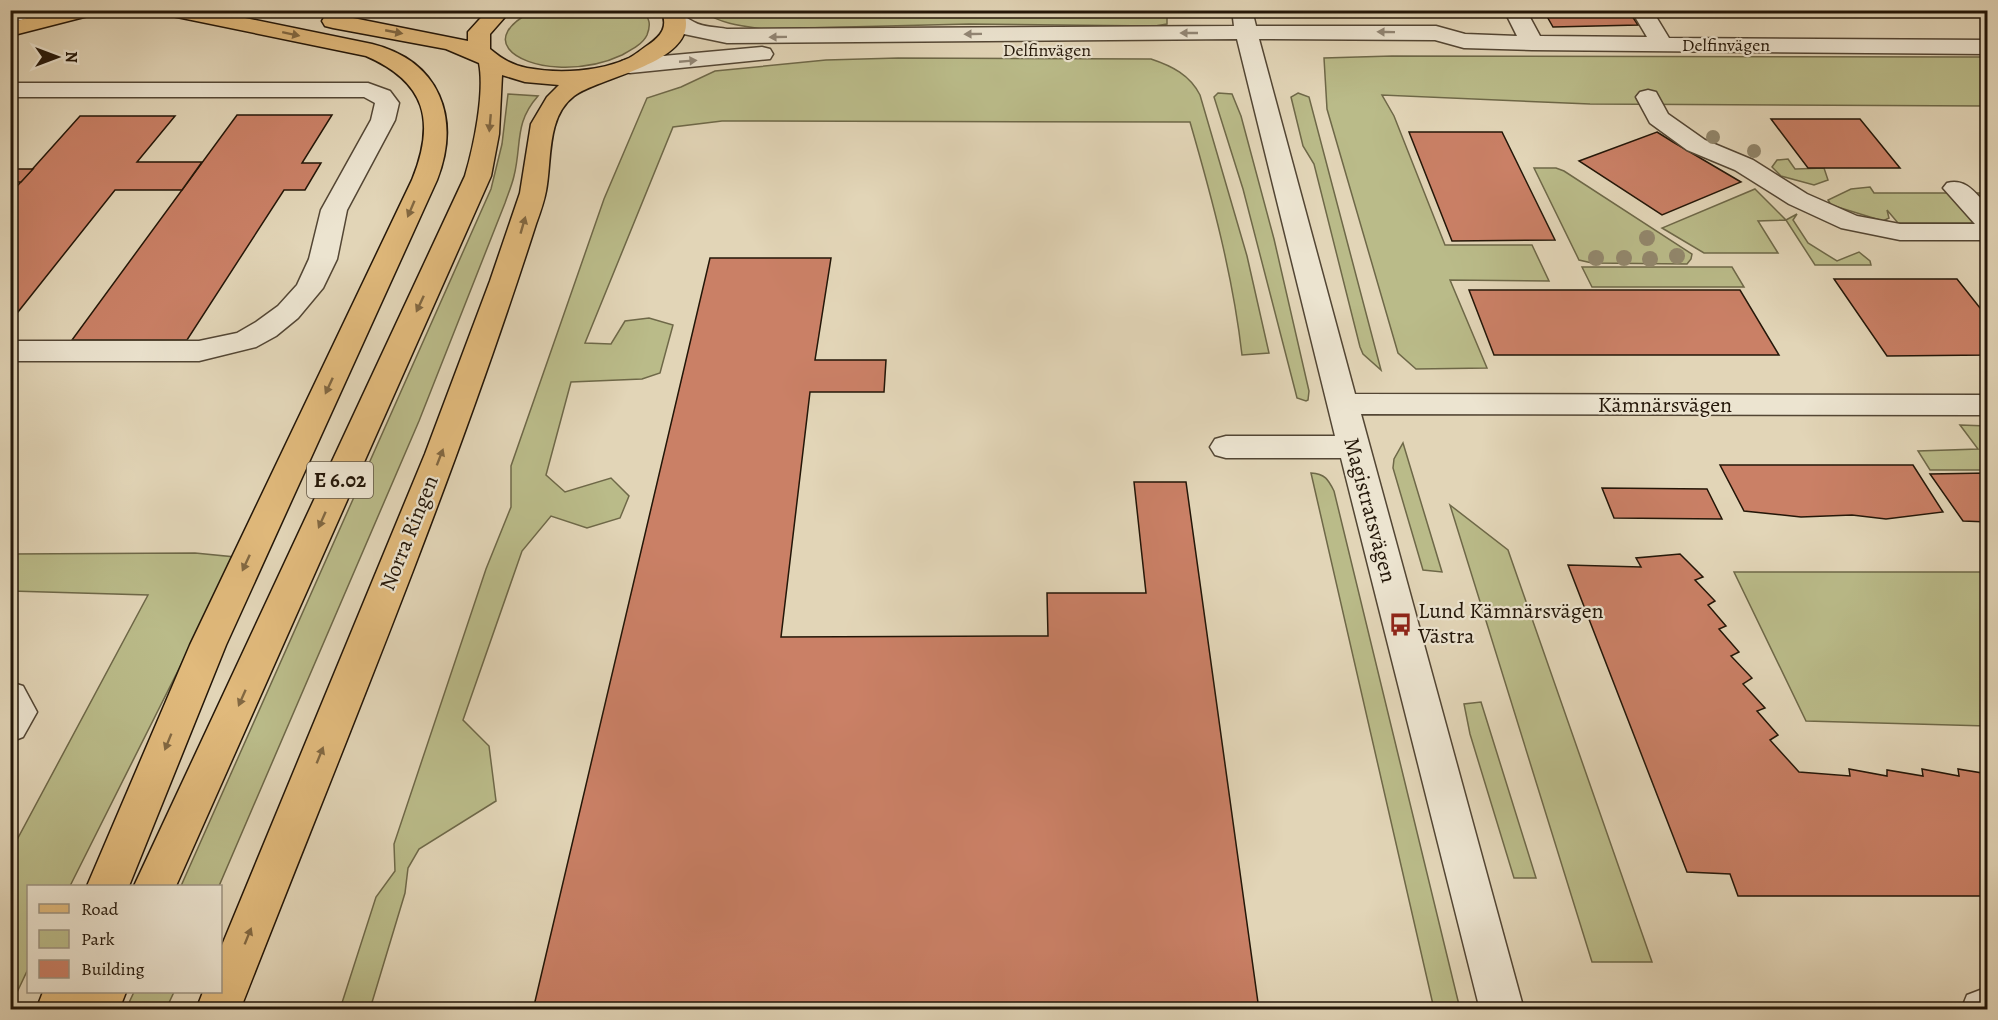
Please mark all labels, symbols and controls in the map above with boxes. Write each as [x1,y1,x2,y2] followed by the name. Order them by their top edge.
[27,27,87,87] north arrow
[1377,27,1396,37] one-way arrow
[385,28,404,37] one-way arrow
[1179,28,1198,38] one-way arrow
[282,30,301,39] one-way arrow
[963,30,982,39] one-way arrow
[768,32,787,41] one-way arrow
[1682,33,1770,57] street label: Delfinvägen
[1003,38,1091,62] street label: Delfinvägen
[60,51,82,63] text: N
[679,56,698,66] one-way arrow
[485,114,495,133] one-way arrow
[406,201,415,218] one-way arrow
[519,216,528,234] one-way arrow
[416,296,425,313] one-way arrow
[324,378,333,395] one-way arrow
[1598,390,1732,420] street label: Kämnärsvägen
[1336,434,1404,586] street label: Magistratsvägen
[435,448,445,466] one-way arrow
[307,462,373,498] road number: E 6.02
[372,471,446,595] street label: Norra Ringen
[318,511,327,528] one-way arrow
[242,555,251,572] one-way arrow
[1417,596,1604,651] place label: Lund Kämnärsvägen Västra
[1387,611,1413,637] bus stop icon: Lund Kämnärsvägen Västra
[237,689,247,707] one-way arrow
[163,733,173,751] one-way arrow
[315,745,325,763] one-way arrow
[27,885,222,993] legend
[81,897,119,921] text: Road
[243,926,253,944] one-way arrow
[81,927,115,951] text: Park
[81,957,145,981] text: Building

